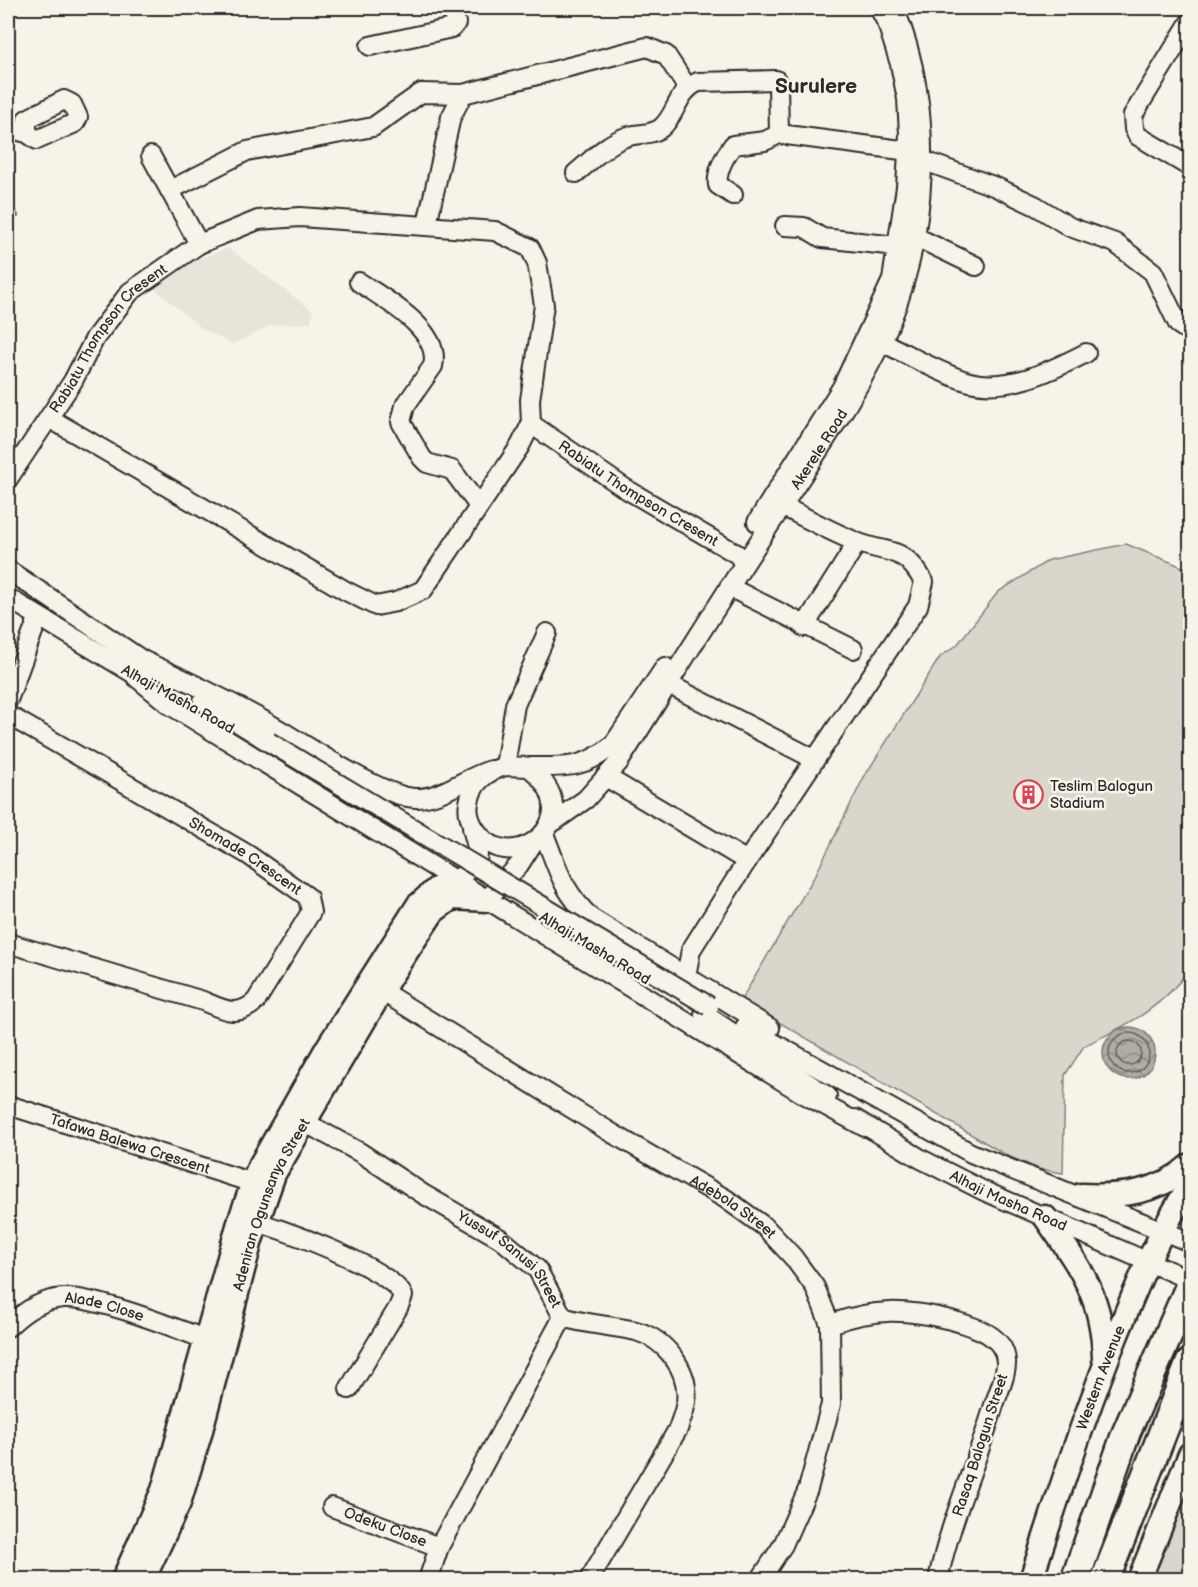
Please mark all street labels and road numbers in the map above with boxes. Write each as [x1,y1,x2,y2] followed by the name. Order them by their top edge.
[45,260,171,417] street label: Rabiatu Thompson Cresent
[787,406,852,493] street label: Akerele Road
[555,437,722,551] street label: Rabiatu Thompson Cresent
[118,660,238,738] street label: Alhaji Masha Road
[185,813,305,900] street label: Shomade Crescent
[536,908,654,989] street label: Alhaji Masha Road
[48,1110,212,1179] street label: Tafawa Balewa Crescent
[229,1115,315,1293] street label: Adeniran Ogunsanya Street
[946,1166,1070,1236] street label: Alhaji Masha Road
[686,1171,780,1243] street label: Adebola Street
[453,1206,565,1311] street label: Yussuf Sanusi Street
[64,1289,147,1326] street label: Alade Close
[1073,1323,1130,1433] street label: Western Avenue
[948,1371,1013,1519] street label: Rasaq Balogun Street
[341,1503,429,1552] street label: Odeku Close

